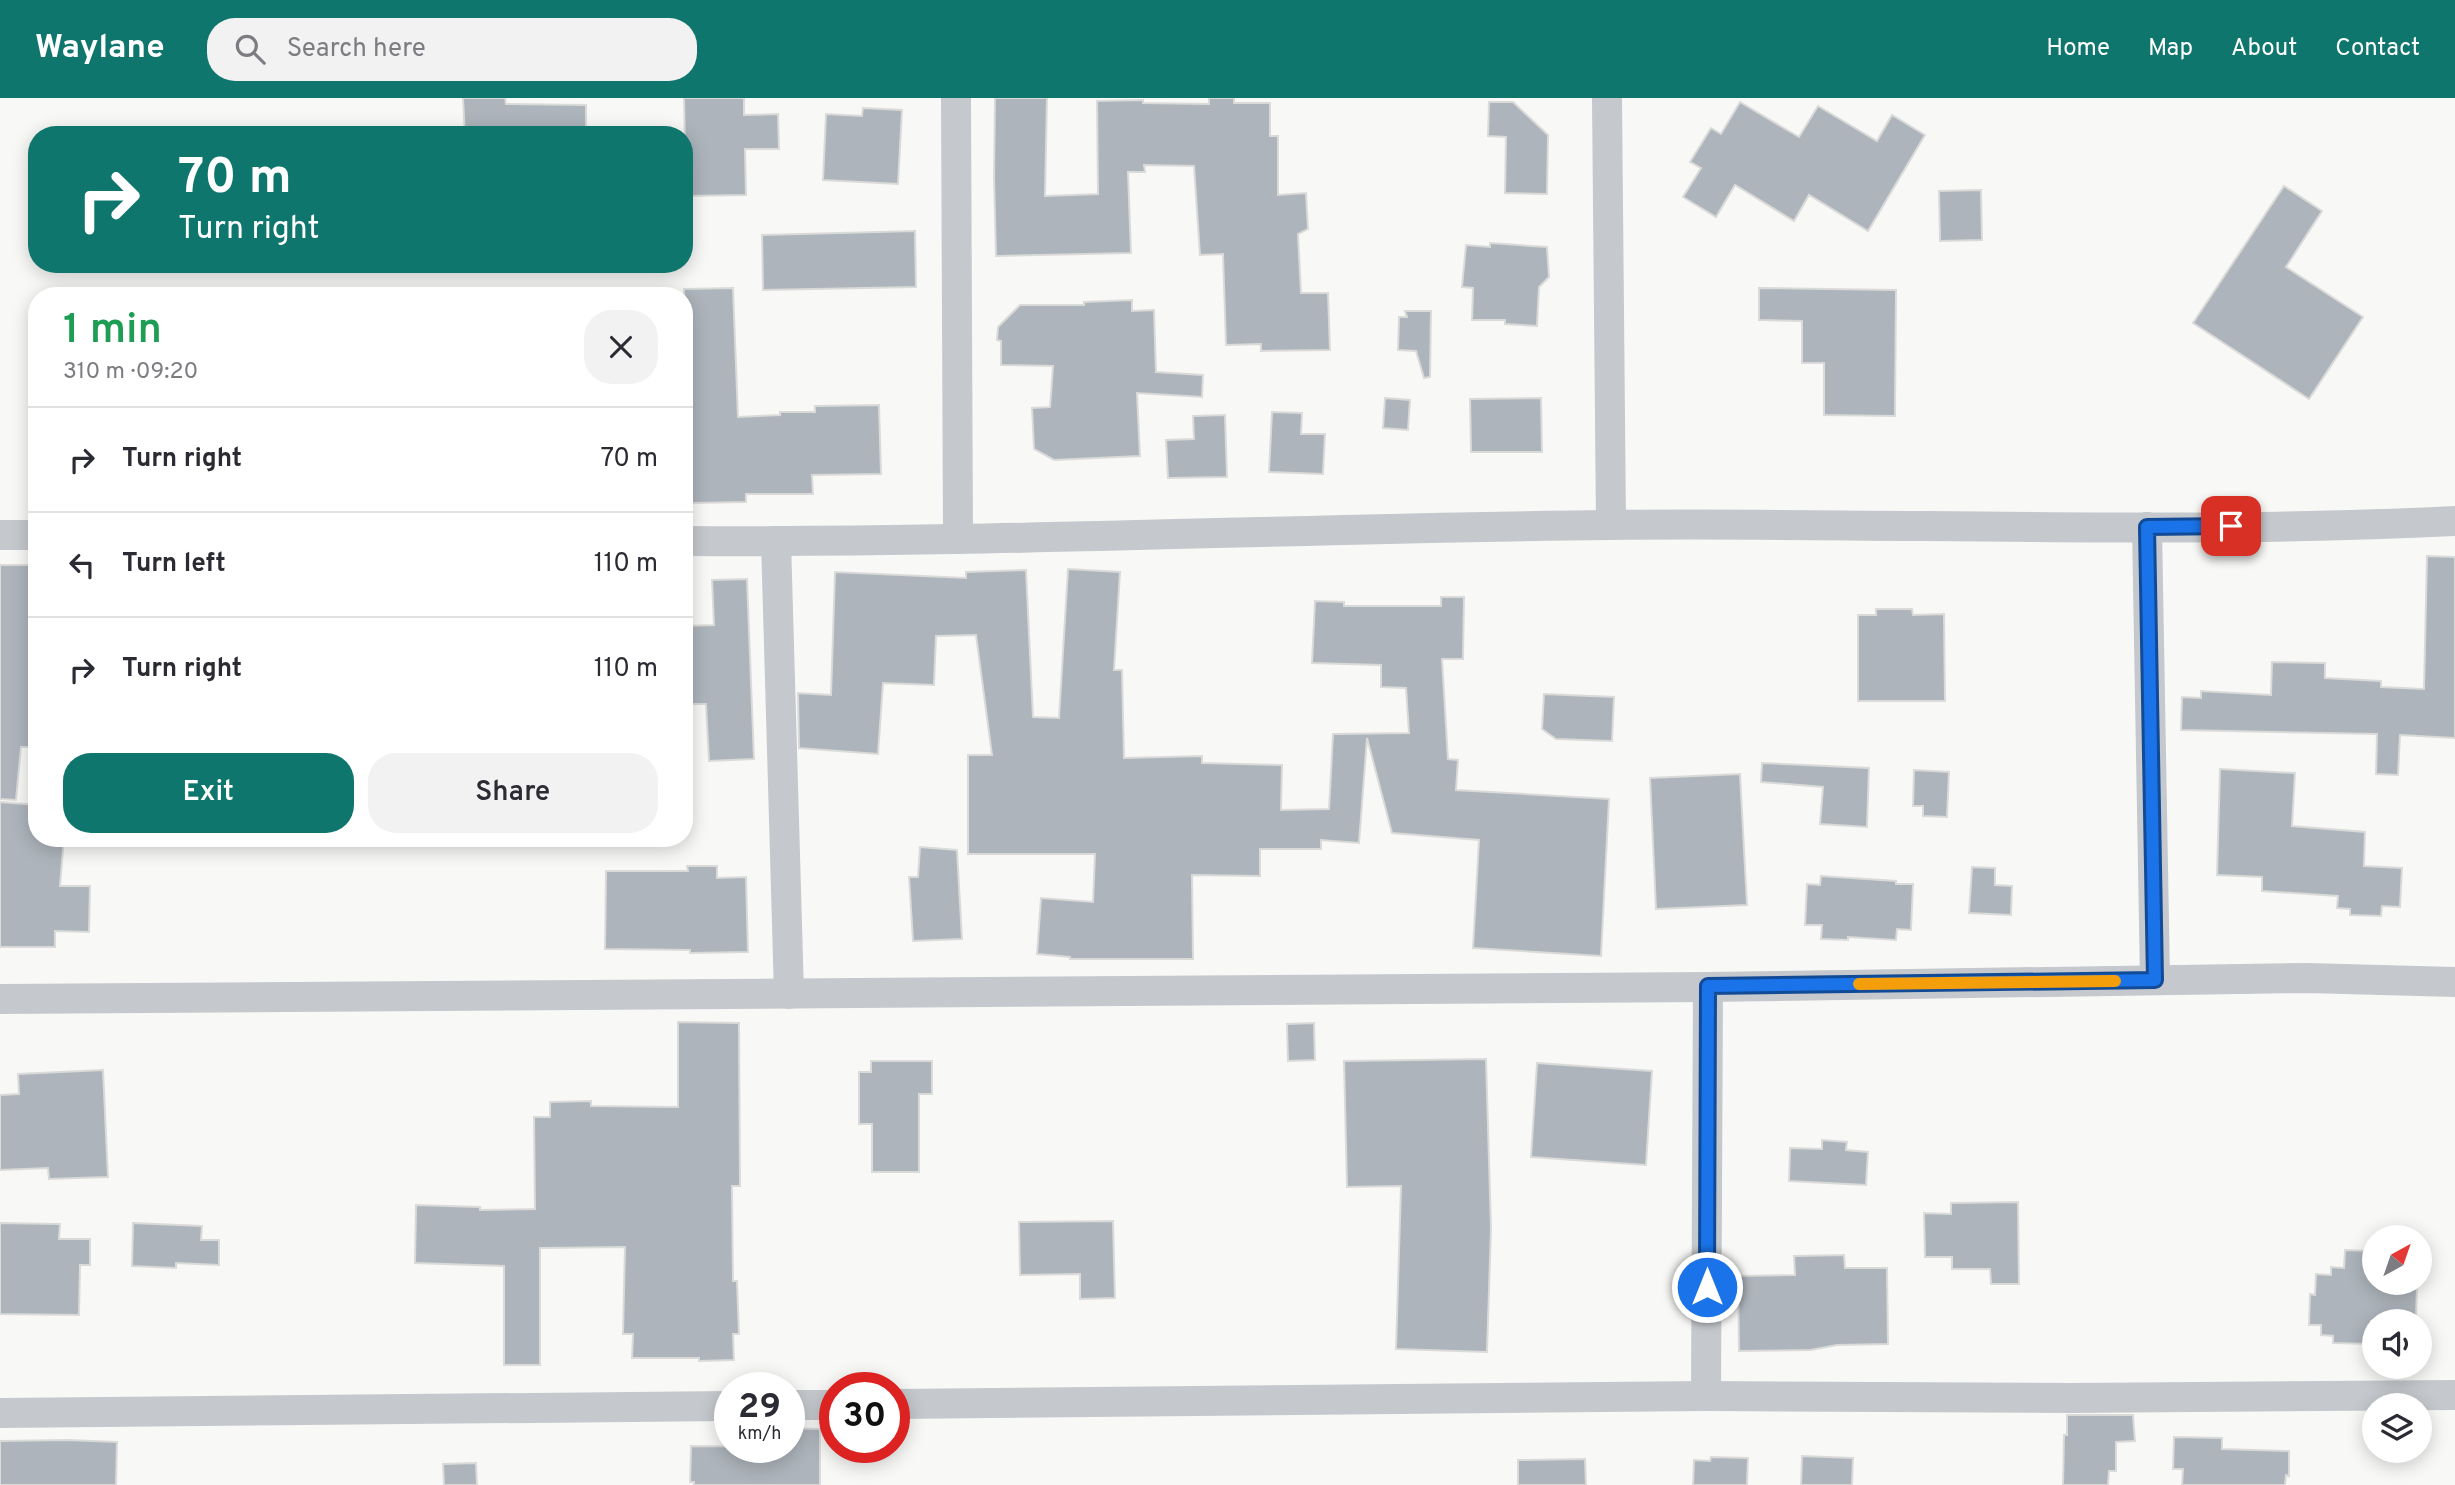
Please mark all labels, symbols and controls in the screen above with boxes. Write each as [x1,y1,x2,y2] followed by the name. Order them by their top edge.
[207,18,697,81] search box
[35,28,165,70] text: Waylane
[231,30,269,68] icon: search
[287,33,426,66] text: Search here
[2046,34,2110,64] text: Home
[2148,34,2193,64] text: Map
[2231,34,2297,64] text: About
[2335,34,2420,64] text: Contact
[178,149,292,211] text: 70 m
[63,154,154,245] icon: right
[178,210,320,250] text: Turn right
[63,305,162,358] text: 1 min
[584,310,658,384] button: close
[63,358,198,387] text: 310 m · 09:20
[63,441,101,479] icon: right
[122,443,242,476] text: Turn right
[600,443,658,476] text: 70 m
[2201,496,2261,556] pin
[2212,507,2250,545] icon: arrive
[63,546,101,584] icon: left
[122,548,226,581] text: Turn left
[594,548,658,581] text: 110 m
[63,651,101,689] icon: right
[122,653,242,686] text: Turn right
[594,653,658,686] text: 110 m
[63,753,354,833] button: Exit
[368,753,658,833] button: Share
[2362,1225,2432,1295] north arrow
[2362,1225,2432,1463] map controls
[1670,1250,1744,1324] position arrow
[2362,1309,2432,1379] button: sound
[819,1372,910,1463] speed limit sign: 30
[738,1386,781,1430] text: 29
[2362,1393,2432,1463] button: layers
[738,1423,781,1446] text: km/h

